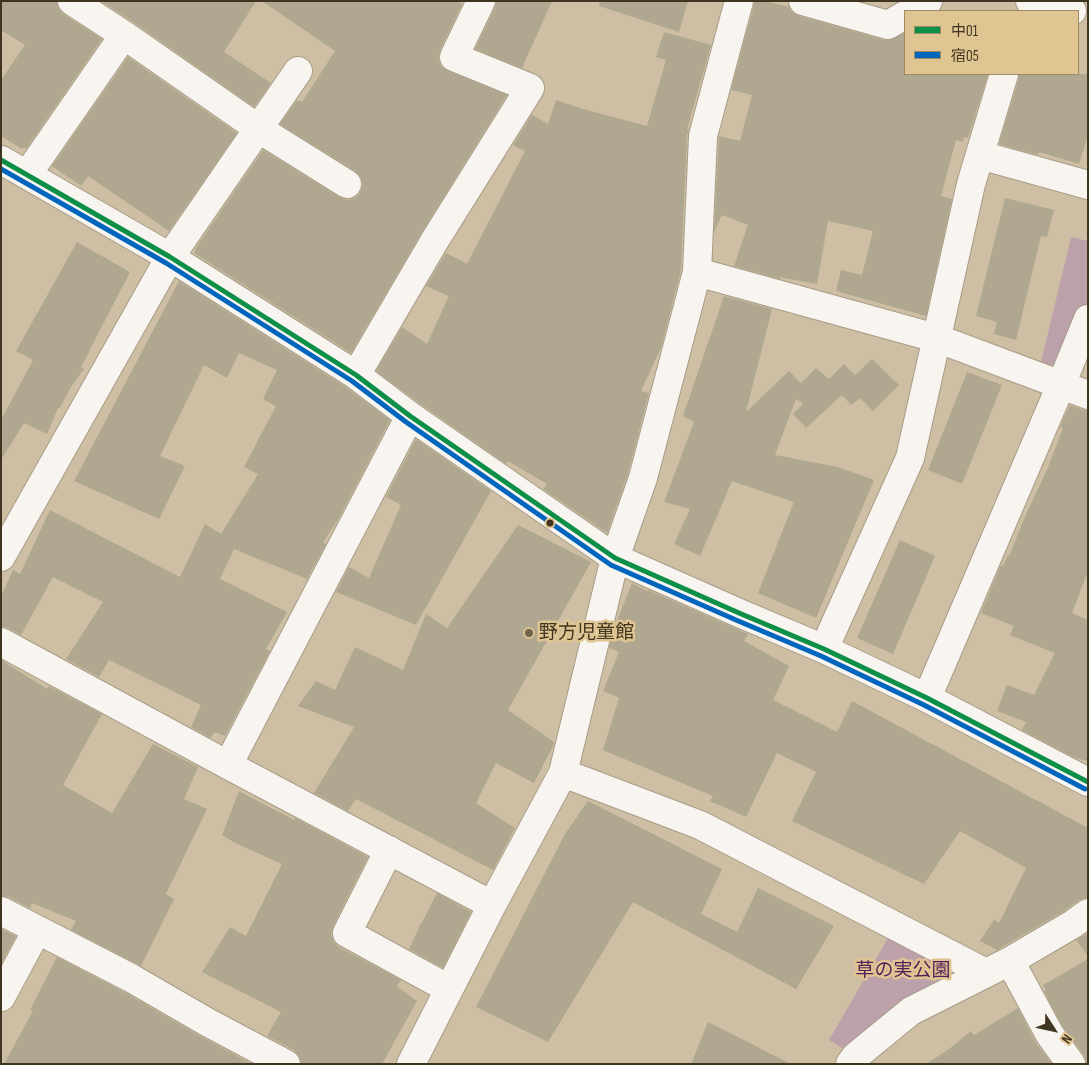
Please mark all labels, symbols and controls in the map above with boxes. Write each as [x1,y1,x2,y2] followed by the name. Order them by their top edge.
[904,10,1079,75] legend
[951,22,978,41] text: 中01
[951,47,979,66] text: 宿05
[545,518,555,528] unlabelled marker
[539,622,634,644] place label: 野方児童館
[523,627,535,639] marker: 野方児童館
[856,960,950,982] park label: 草の実公園
[1029,1005,1079,1055] north arrow
[1058,1031,1076,1047] text: N

